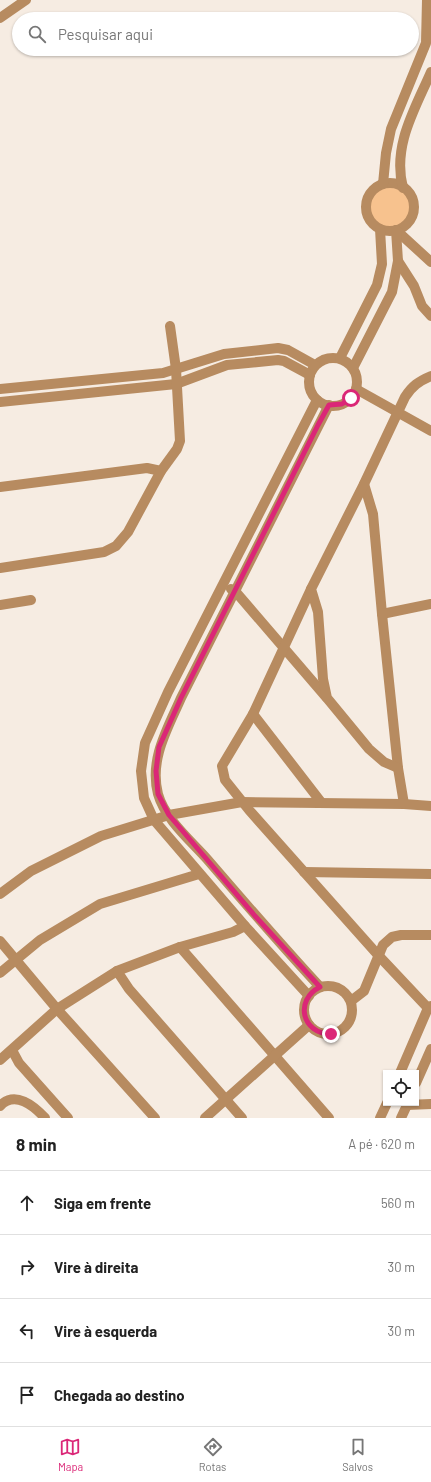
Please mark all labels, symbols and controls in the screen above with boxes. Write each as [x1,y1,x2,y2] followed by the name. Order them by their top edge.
[12,12,419,56] search box
[26,23,48,45] icon: search
[58,25,153,43] text: Pesquisar aqui
[342,389,360,407] route start
[322,1025,340,1043] route end
[383,1070,419,1106] map controls
[383,1070,419,1106] button: locate
[16,1134,56,1154] text: 8 min
[348,1136,415,1152] text: A pé · 620 m
[16,1192,38,1214] icon: ahead
[54,1194,151,1212] text: Siga em frente
[381,1195,415,1211] text: 560 m
[16,1256,38,1278] icon: right
[54,1258,138,1276] text: Vire à direita
[388,1259,415,1275] text: 30 m
[16,1320,38,1342] icon: left
[54,1322,157,1340] text: Vire à esquerda
[388,1323,415,1339] text: 30 m
[16,1384,38,1406] icon: arrive
[54,1386,185,1404] text: Chegada ao destino
[58,1436,83,1473] tab: Mapa
[199,1436,226,1473] tab: Rotas
[342,1436,373,1473] tab: Salvos

